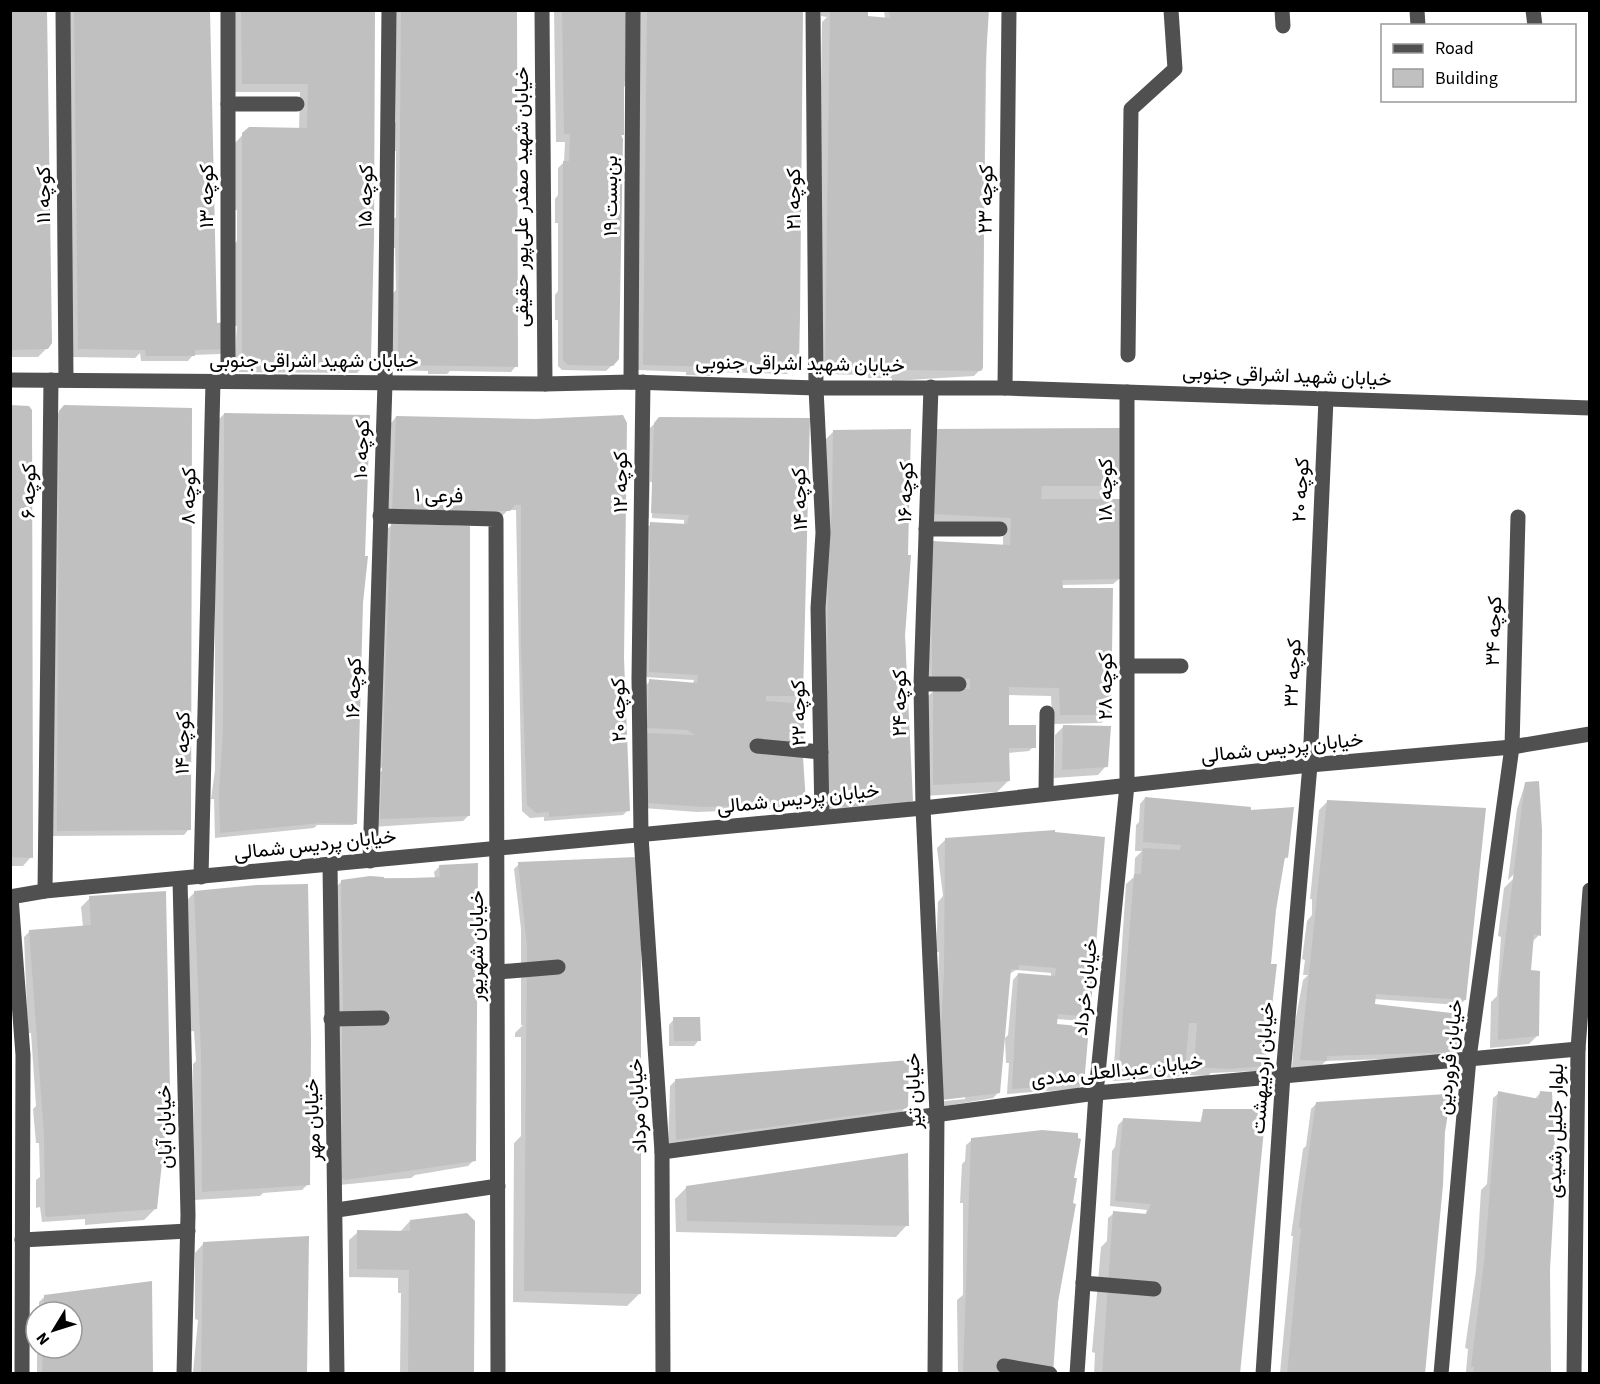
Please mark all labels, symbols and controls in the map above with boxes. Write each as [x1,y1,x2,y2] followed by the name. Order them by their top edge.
[1381,24,1576,102] legend
[1435,36,1474,61] text: Road
[1435,66,1498,91] text: Building
[508,67,536,327] street label: خیابان شهید صفدر علی‌پور حقیقی
[597,155,625,237] street label: بن‌بست ۱۹
[193,164,221,228] street label: کوچه ۱۳
[351,164,381,228] street label: کوچه ۱۵
[971,164,1001,234] street label: کوچه ۲۳
[30,166,58,224] street label: کوچه ۱۱
[780,168,808,230] street label: کوچه ۲۱
[209,347,419,375] street label: خیابان شهید اشراقی جنوبی
[695,348,905,380] street label: خیابان شهید اشراقی جنوبی
[1182,358,1392,394] street label: خیابان شهید اشراقی جنوبی
[347,419,377,479] street label: کوچه ۱۰
[607,451,635,513] street label: کوچه ۱۲
[1285,457,1317,523] street label: کوچه ۲۰
[1092,458,1120,522] street label: کوچه ۱۸
[891,461,921,523] street label: کوچه ۱۶
[15,463,43,519] street label: کوچه ۶
[175,467,204,525] street label: کوچه ۸
[785,467,815,531] street label: کوچه ۱۴
[415,482,463,510] street label: فرعی ۱
[1479,595,1509,667] street label: کوچه ۳۴
[1277,638,1309,708] street label: کوچه ۳۲
[1092,652,1120,720] street label: کوچه ۲۸
[339,657,369,719] street label: کوچه ۱۶
[886,669,914,737] street label: کوچه ۲۴
[604,677,634,742] street label: کوچه ۲۰
[784,679,814,746] street label: کوچه ۲۲
[168,711,198,775] street label: کوچه ۱۴
[1199,726,1365,770] street label: خیابان پردیس شمالی
[715,777,881,821] street label: خیابان پردیس شمالی
[232,823,398,867] street label: خیابان پردیس شمالی
[463,890,491,1003] street label: خیابان شهریور
[1067,937,1105,1037] street label: خیابان خرداد
[1430,998,1470,1116] street label: خیابان فروردین
[1244,1001,1282,1135] street label: خیابان اردیبهشت
[1030,1048,1204,1094] street label: خیابان عبدالعلی مددی
[899,1052,929,1131] street label: خیابان تیر
[622,1058,654,1154] street label: خیابان مرداد
[1541,1063,1571,1199] street label: بلوار جلیل رشیدی
[298,1078,328,1163] street label: خیابان مهر
[150,1085,180,1169] street label: خیابان آبان
[24,1300,84,1360] north arrow
[31,1328,55,1350] text: N

